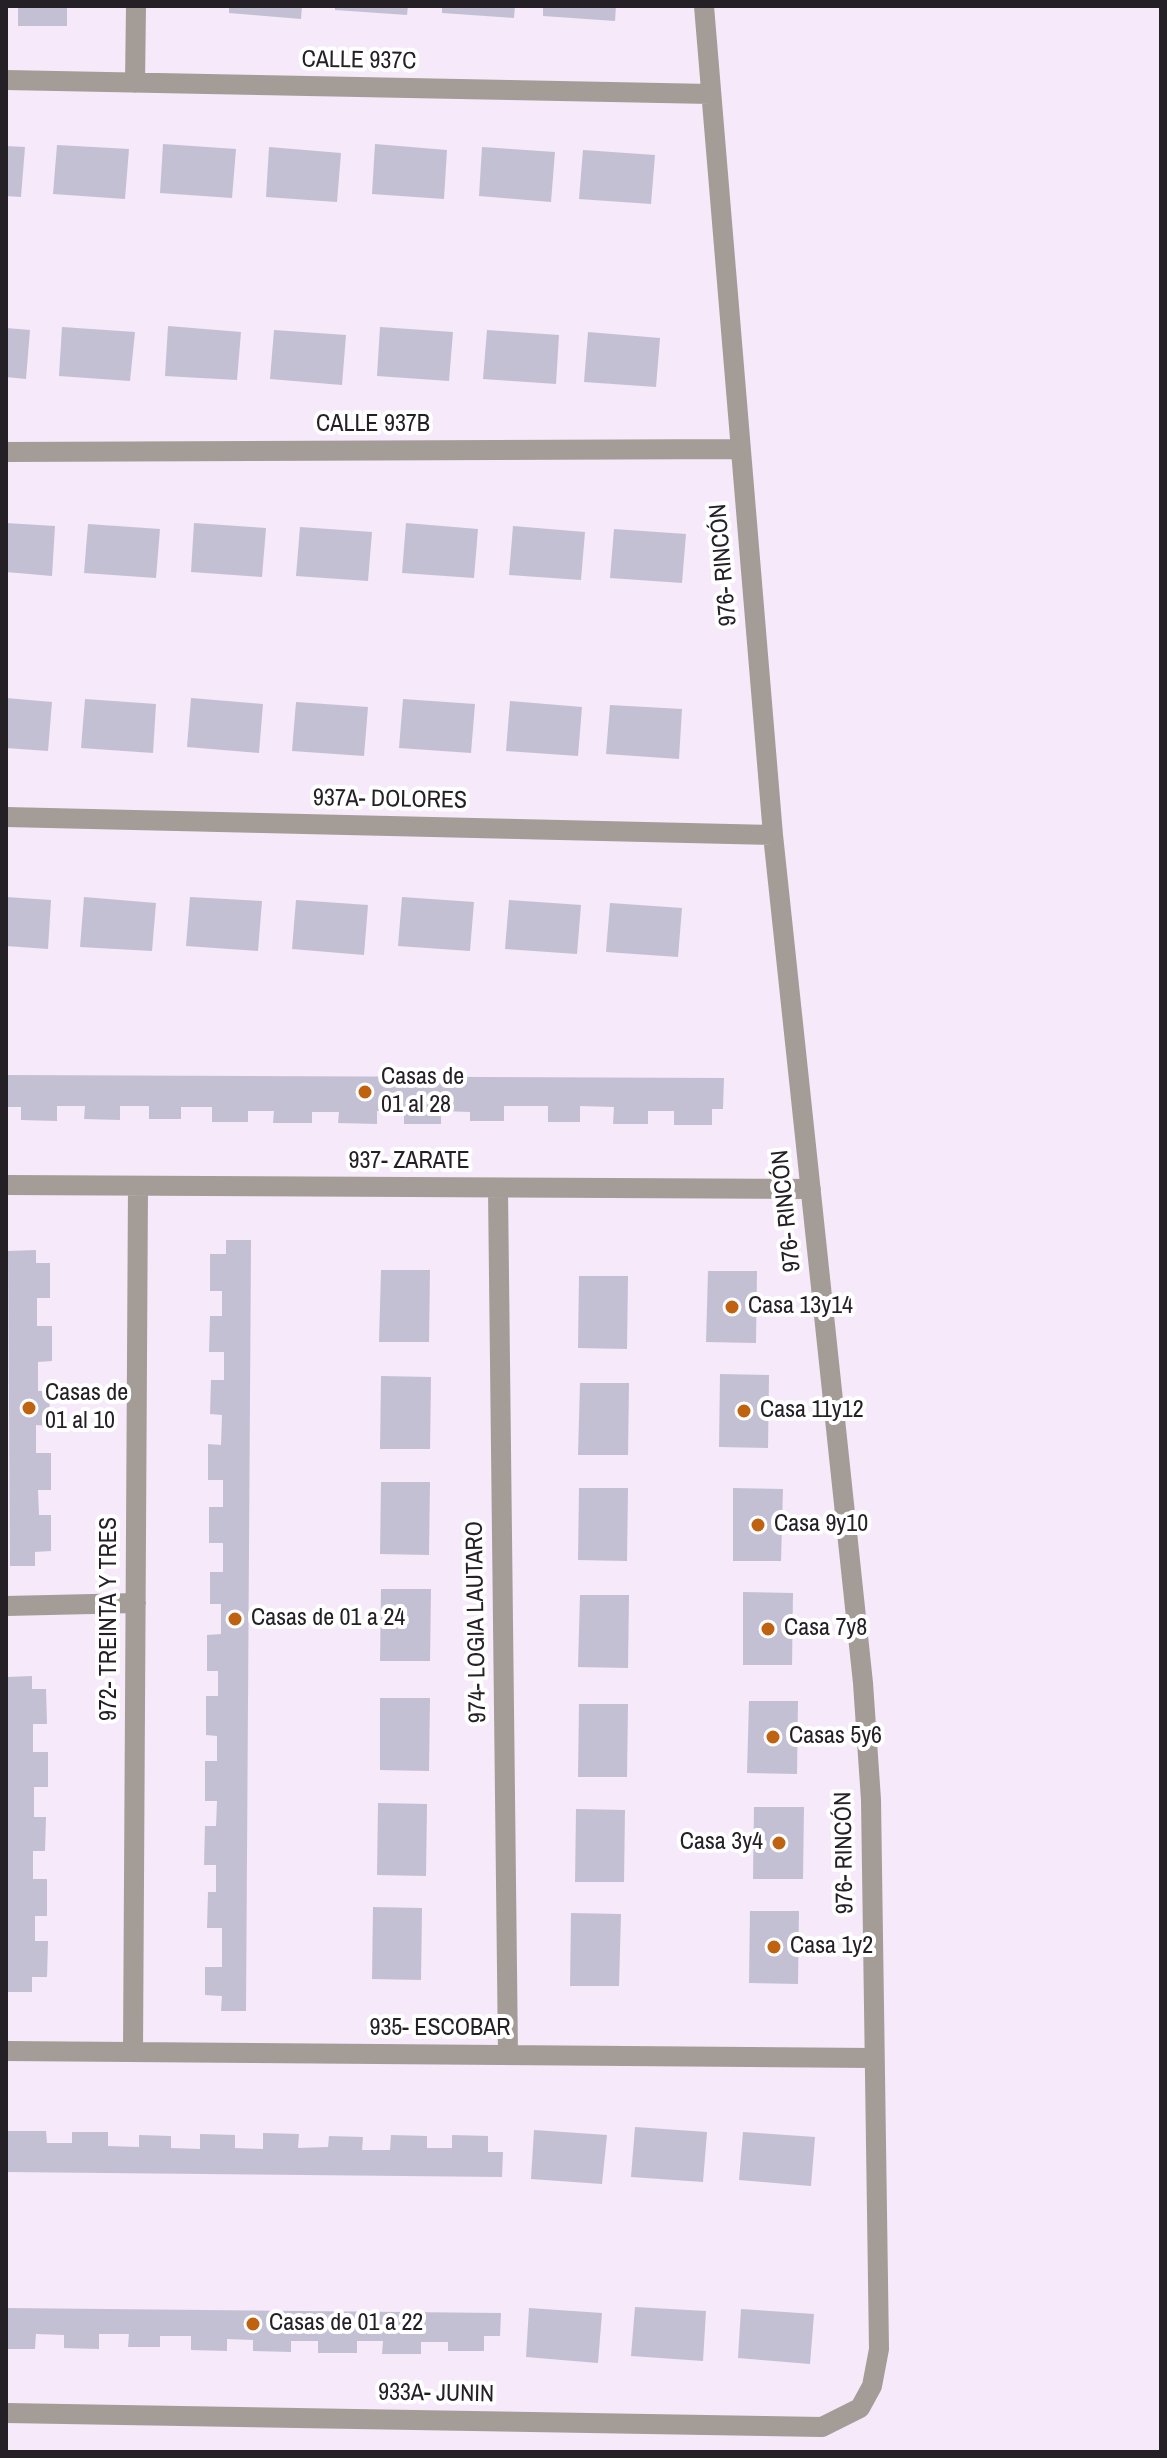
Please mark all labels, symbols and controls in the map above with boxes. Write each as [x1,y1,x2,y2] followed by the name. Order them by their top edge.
[301,46,417,76] street label: CALLE 937C
[316,411,430,439] street label: CALLE 937B
[704,503,744,627] street label: 976- RINCÓN
[313,784,467,816] street label: 937A- DOLORES
[381,1064,464,1120] place label: Casas de 01 al 28
[356,1083,374,1101] marker: Casas de 01 al 28
[348,1148,470,1176] street label: 937- ZARATE
[766,1149,808,1273] street label: 976- RINCÓN
[748,1293,853,1321] place label: Casa 13y14
[723,1298,741,1316] marker: Casa 13y14
[45,1380,128,1436] place label: Casas de 01 al 10
[760,1397,864,1425] place label: Casa 11y12
[20,1399,38,1417] marker: Casas de 01 al 10
[735,1402,753,1420] marker: Casa 11y12
[774,1511,868,1539] place label: Casa 9y10
[749,1516,767,1534] marker: Casa 9y10
[96,1517,124,1721] street label: 972- TREINTA Y TRES
[461,1521,493,1723] street label: 974- LOGIA LAUTARO
[251,1605,405,1633] place label: Casas de 01 a 24
[226,1610,244,1628] marker: Casas de 01 a 24
[784,1615,867,1643] place label: Casa 7y8
[759,1620,777,1638] marker: Casa 7y8
[789,1723,882,1751] place label: Casas 5y6
[764,1728,782,1746] marker: Casas 5y6
[830,1792,860,1914] street label: 976- RINCÓN
[680,1829,763,1857] place label: Casa 3y4
[770,1834,788,1852] marker: Casa 3y4
[790,1933,873,1961] place label: Casa 1y2
[765,1938,783,1956] marker: Casa 1y2
[369,2015,511,2043] street label: 935- ESCOBAR
[269,2310,423,2338] place label: Casas de 01 a 22
[244,2315,262,2333] marker: Casas de 01 a 22
[378,2379,494,2409] street label: 933A- JUNIN

